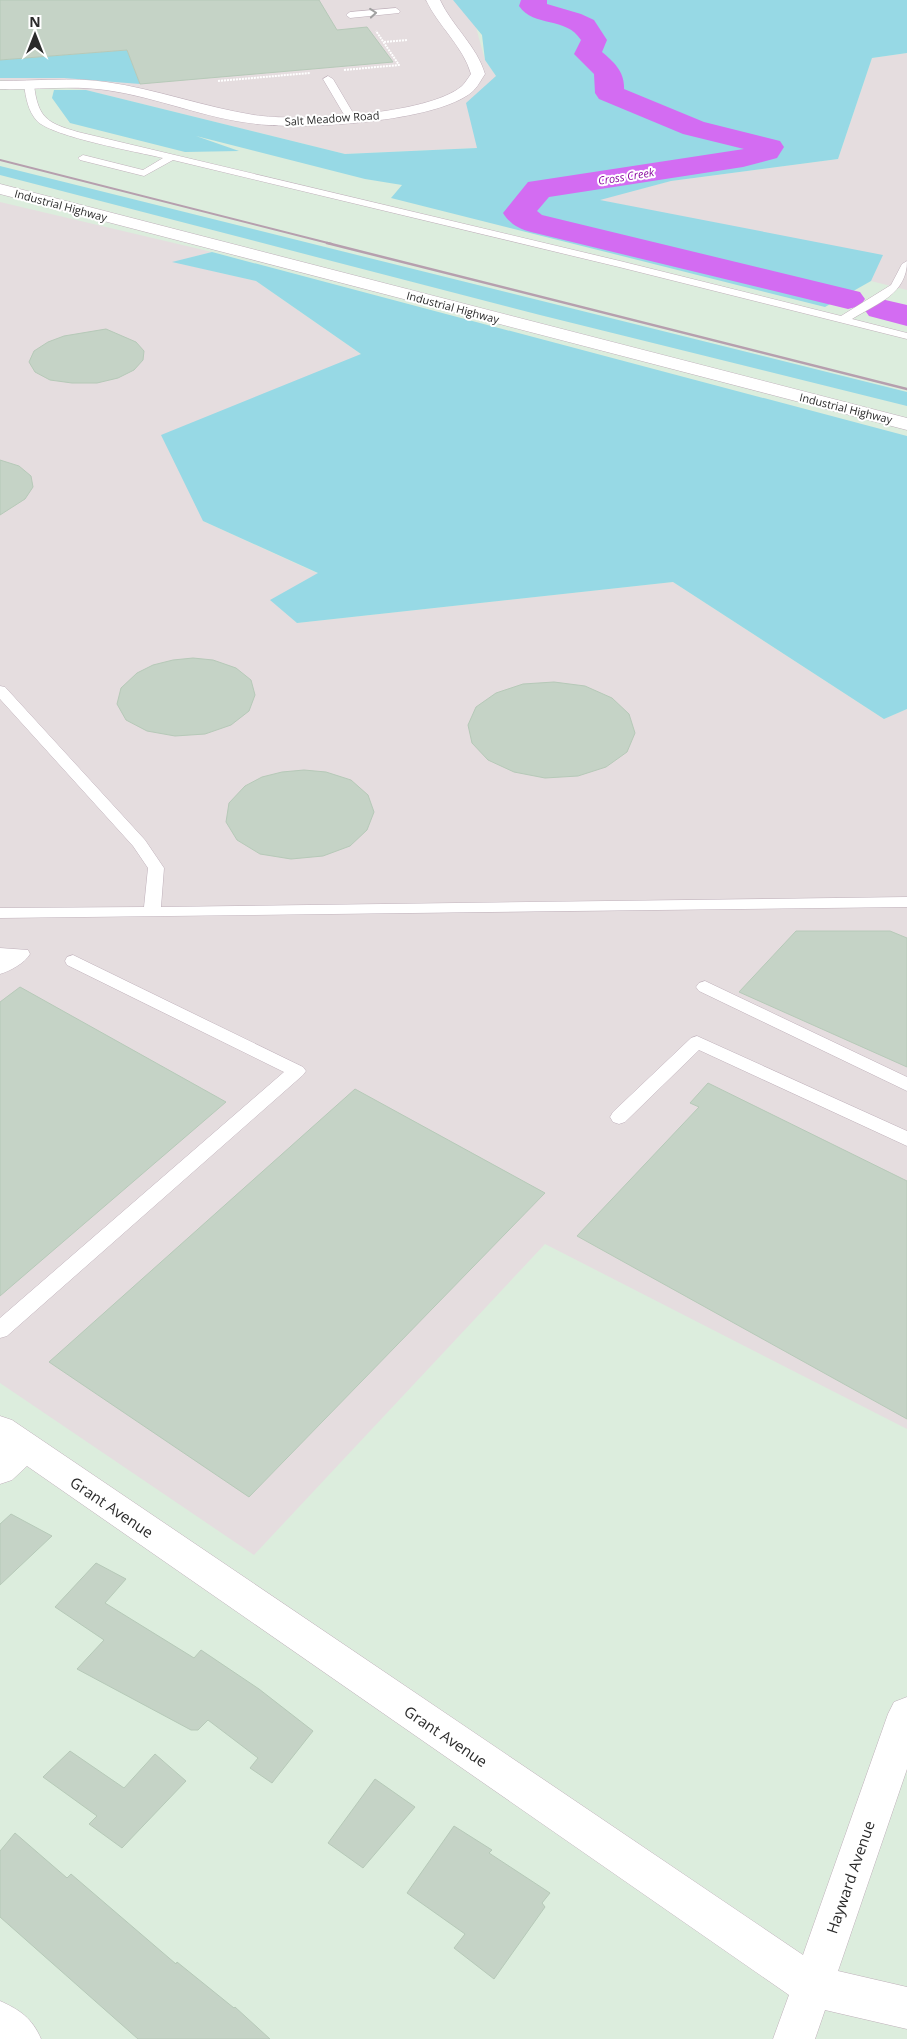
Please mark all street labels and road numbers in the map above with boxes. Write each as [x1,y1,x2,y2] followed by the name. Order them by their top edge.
[284,107,380,129] street label: Salt Meadow Road
[13,185,109,225] street label: Industrial Highway
[405,287,501,327] street label: Industrial Highway
[798,389,894,427] street label: Industrial Highway
[67,1472,157,1542] street label: Grant Avenue
[401,1701,491,1771] street label: Grant Avenue
[821,1818,879,1936] street label: Hayward Avenue

